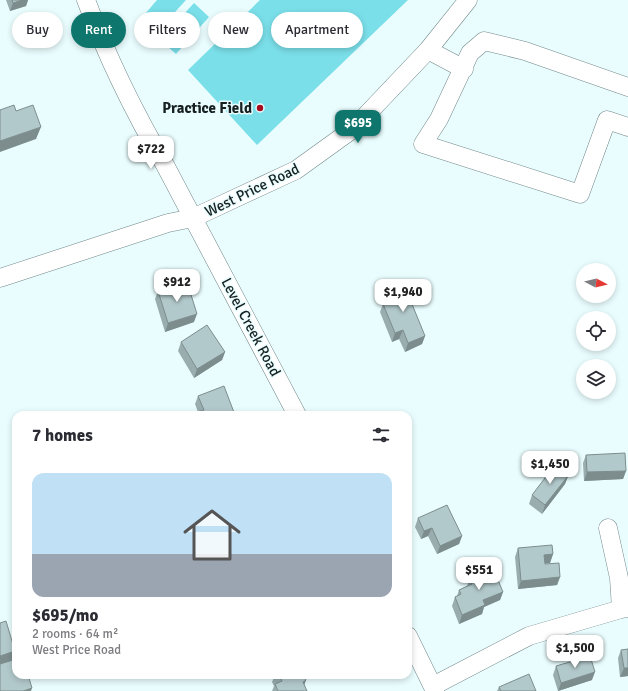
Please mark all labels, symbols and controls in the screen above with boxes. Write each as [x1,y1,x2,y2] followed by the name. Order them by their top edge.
[12,12,63,48] chip: Buy
[71,12,126,48] chip: Rent
[134,12,200,48] chip: Filters
[208,12,263,48] chip: New
[271,12,363,48] chip: Apartment
[162,99,252,117] place label: Practice Field
[255,103,265,113] marker: Practice Field
[334,110,382,144] pin: $695
[344,115,372,131] text: $695
[127,136,175,170] pin: $722
[137,141,165,157] text: $722
[202,159,302,221] street label: West Price Road
[576,263,616,303] north arrow
[576,263,616,399] map controls
[153,269,201,303] pin: $912
[163,274,191,290] text: $912
[217,275,285,379] street label: Level Creek Road
[370,279,436,313] pin: $1,940
[384,284,422,300] text: $1,940
[576,311,616,351] button: locate
[576,359,616,399] button: layers
[370,424,392,446] icon: filters
[32,425,93,446] text: 7 homes
[517,451,583,485] pin: $1,450
[531,456,569,472] text: $1,450
[176,499,248,571] icon: home
[455,557,503,591] pin: $551
[465,562,493,578] text: $551
[32,605,98,626] text: $695/mo
[32,626,118,642] text: 2 rooms · 64 m²
[542,635,608,669] pin: $1,500
[556,640,594,656] text: $1,500
[32,642,121,658] text: West Price Road

